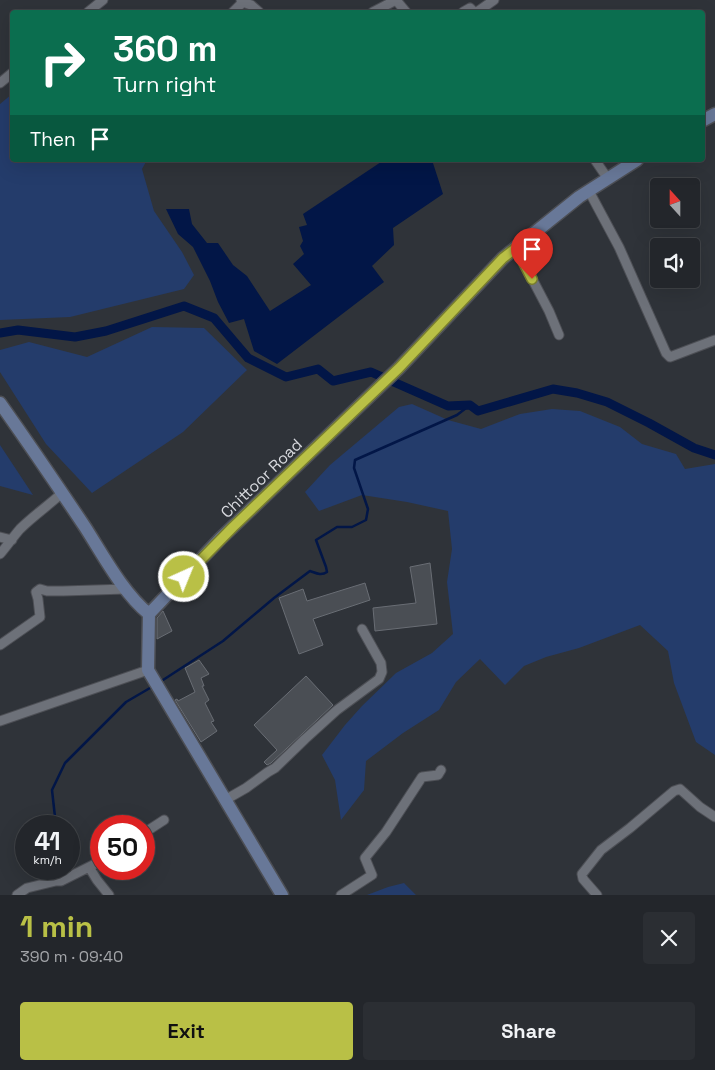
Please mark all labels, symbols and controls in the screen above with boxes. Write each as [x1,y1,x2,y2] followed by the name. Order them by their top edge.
[113,27,217,71] text: 360 m
[30,30,95,95] icon: right
[113,70,216,98] text: Turn right
[86,125,114,153] icon: arrive
[30,127,76,152] text: Then
[650,178,700,228] north arrow
[650,178,700,288] map controls
[511,228,553,279] pin
[518,235,546,263] icon: arrive
[650,238,700,288] button: sound
[216,434,307,523] street label: Chittoor Road
[157,550,209,602] position arrow
[90,815,155,880] speed limit sign: 50
[34,825,61,857] text: 41
[33,852,62,868] text: km/h
[20,907,93,946] text: 1 min
[643,912,695,964] button: close
[20,946,123,967] text: 390 m · 09:40
[20,1002,353,1060] button: Exit
[363,1002,695,1060] button: Share

